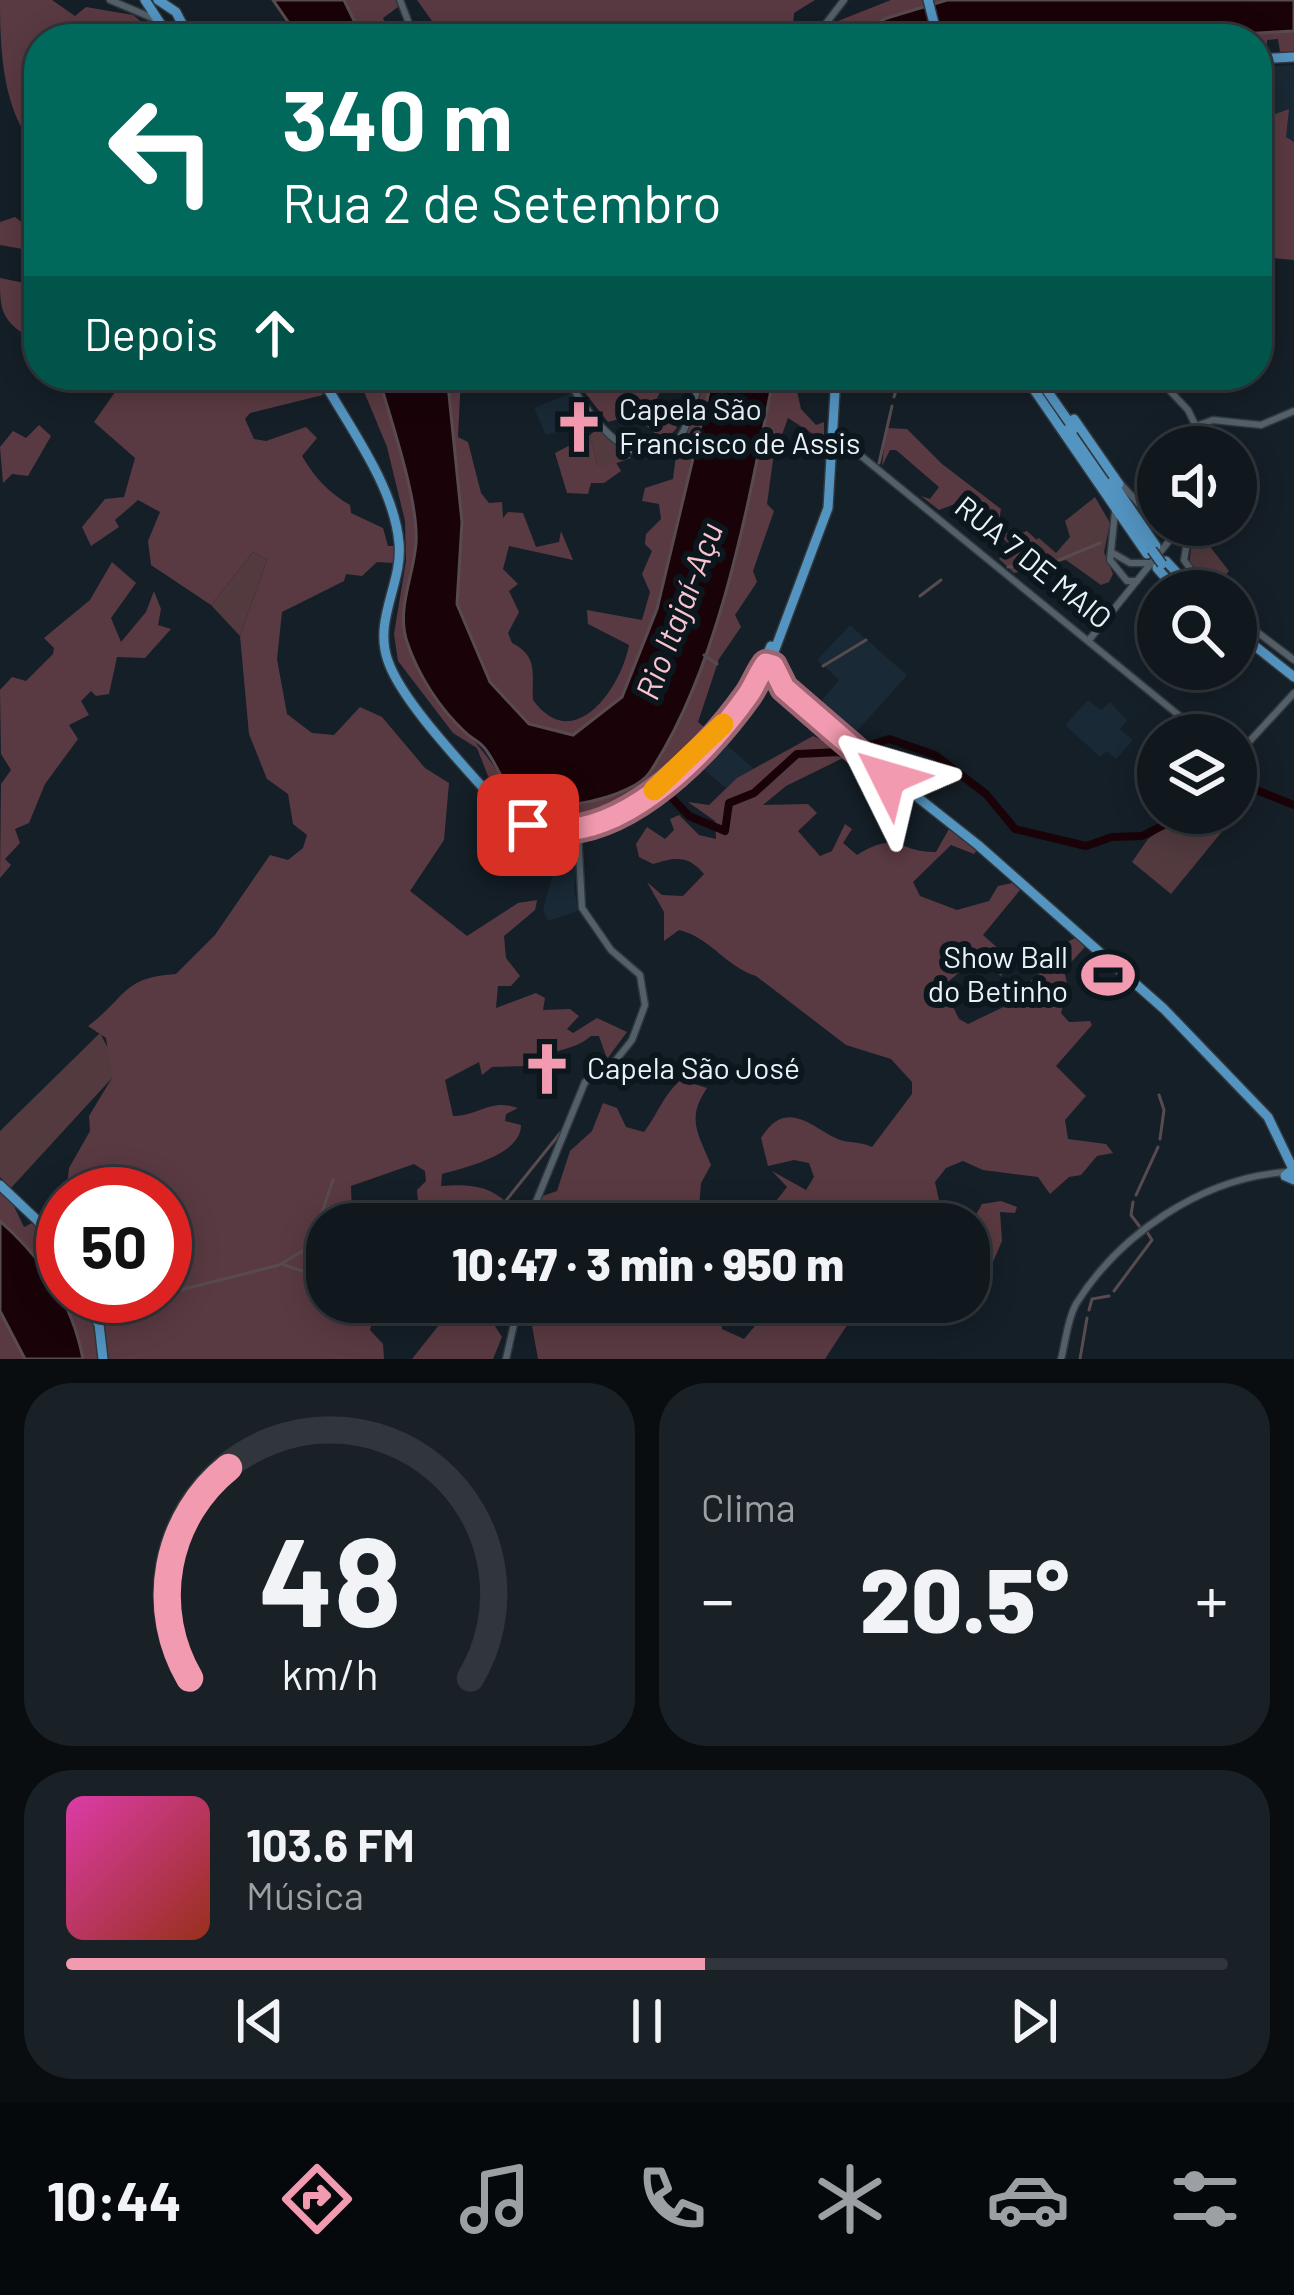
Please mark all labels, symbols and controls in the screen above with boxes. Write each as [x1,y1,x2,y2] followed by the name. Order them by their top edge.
[282,67,513,168] text: 340 m
[84,72,240,228] icon: left
[282,169,722,234] text: Rua 2 de Setembro
[242,300,308,366] icon: ahead
[84,306,218,360] text: Depois
[619,390,860,460] place label: Capela São Francisco de Assis
[550,398,608,456] church icon: Capela São Francisco de Assis
[1137,426,1257,834] map controls
[1137,426,1257,546] button: sound
[949,487,1120,635] street label: RUA 7 DE MAIO
[626,516,730,705] water label: Rio Itajaí-Açu
[1137,570,1257,690] button: search
[1137,714,1257,834] button: layers
[825,715,951,841] position arrow
[477,774,579,876] pin
[495,792,561,858] icon: arrive
[928,938,1068,1008] place label: Show Ball do Betinho
[1079,946,1137,1004] sports icon: Show Ball do Betinho
[518,1040,576,1098] church icon: Capela São José
[587,1049,800,1085] place label: Capela São José
[36,1167,192,1323] speed limit sign: 50
[452,1236,844,1290] text: 10:47 · 3 min · 950 m
[701,1483,796,1530] text: Clima
[258,1502,401,1652] text: 48
[860,1543,1069,1651] text: 20.5°
[701,1558,734,1637] text: −
[1195,1558,1228,1637] text: +
[281,1646,378,1698] text: km/h
[246,1817,415,1871] text: 103.6 FM
[246,1871,364,1918] text: Música
[227,1988,293,2054] icon: previous
[614,1988,680,2054] icon: pause
[1001,1988,1067,2054] icon: next
[275,2157,359,2241] icon: directions
[453,2157,537,2241] icon: music
[630,2157,714,2241] icon: phone
[808,2157,892,2241] icon: climate
[986,2157,1070,2241] icon: car
[1163,2157,1247,2241] icon: filters
[47,2167,182,2232] text: 10:44

